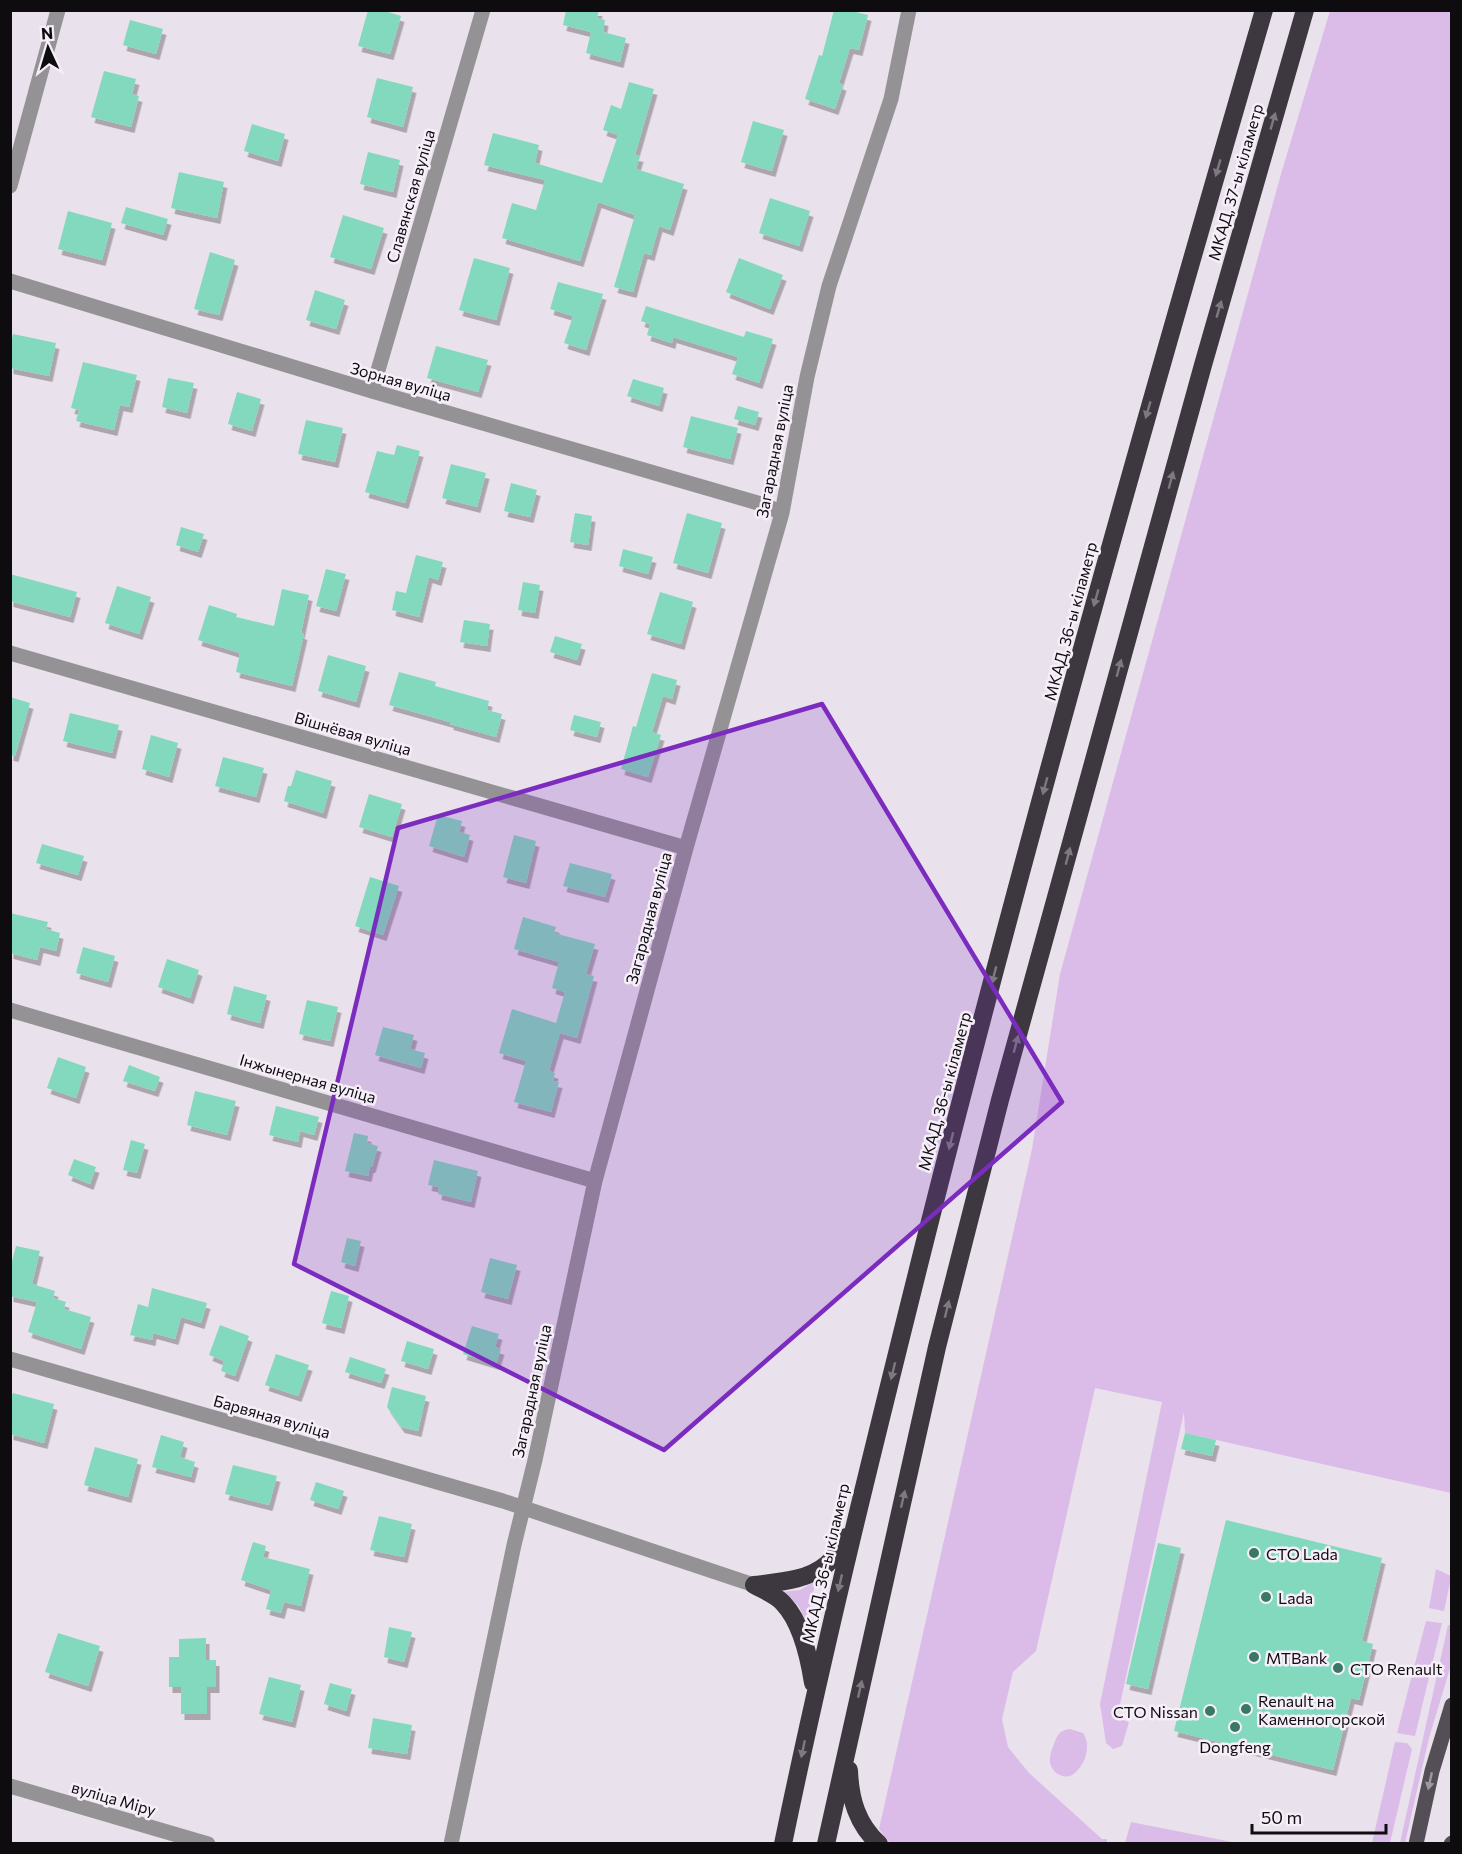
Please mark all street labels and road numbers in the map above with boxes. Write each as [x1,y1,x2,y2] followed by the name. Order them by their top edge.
[1204,101,1266,263] street label: МКАД, 37-ы кіламетр
[382,127,438,265] street label: Славянская вуліца
[348,358,454,404] street label: Зорная вуліца
[752,383,796,519] street label: Загарадная вуліца
[1040,540,1100,702] street label: МКАД, 36-ы кіламетр
[292,707,414,759] street label: Вішнёвая вуліца
[621,850,675,986] street label: Загарадная вуліца
[914,1010,974,1172] street label: МКАД, 36-ы кіламетр
[238,1049,378,1107] street label: Інжынерная вуліца
[508,1323,554,1459] street label: Загарадная вуліца
[211,1390,333,1442] street label: Барвяная вуліца
[797,1481,853,1645] street label: МКАД, 36-ы кіламетр
[70,1777,158,1819] street label: вуліца Міру

